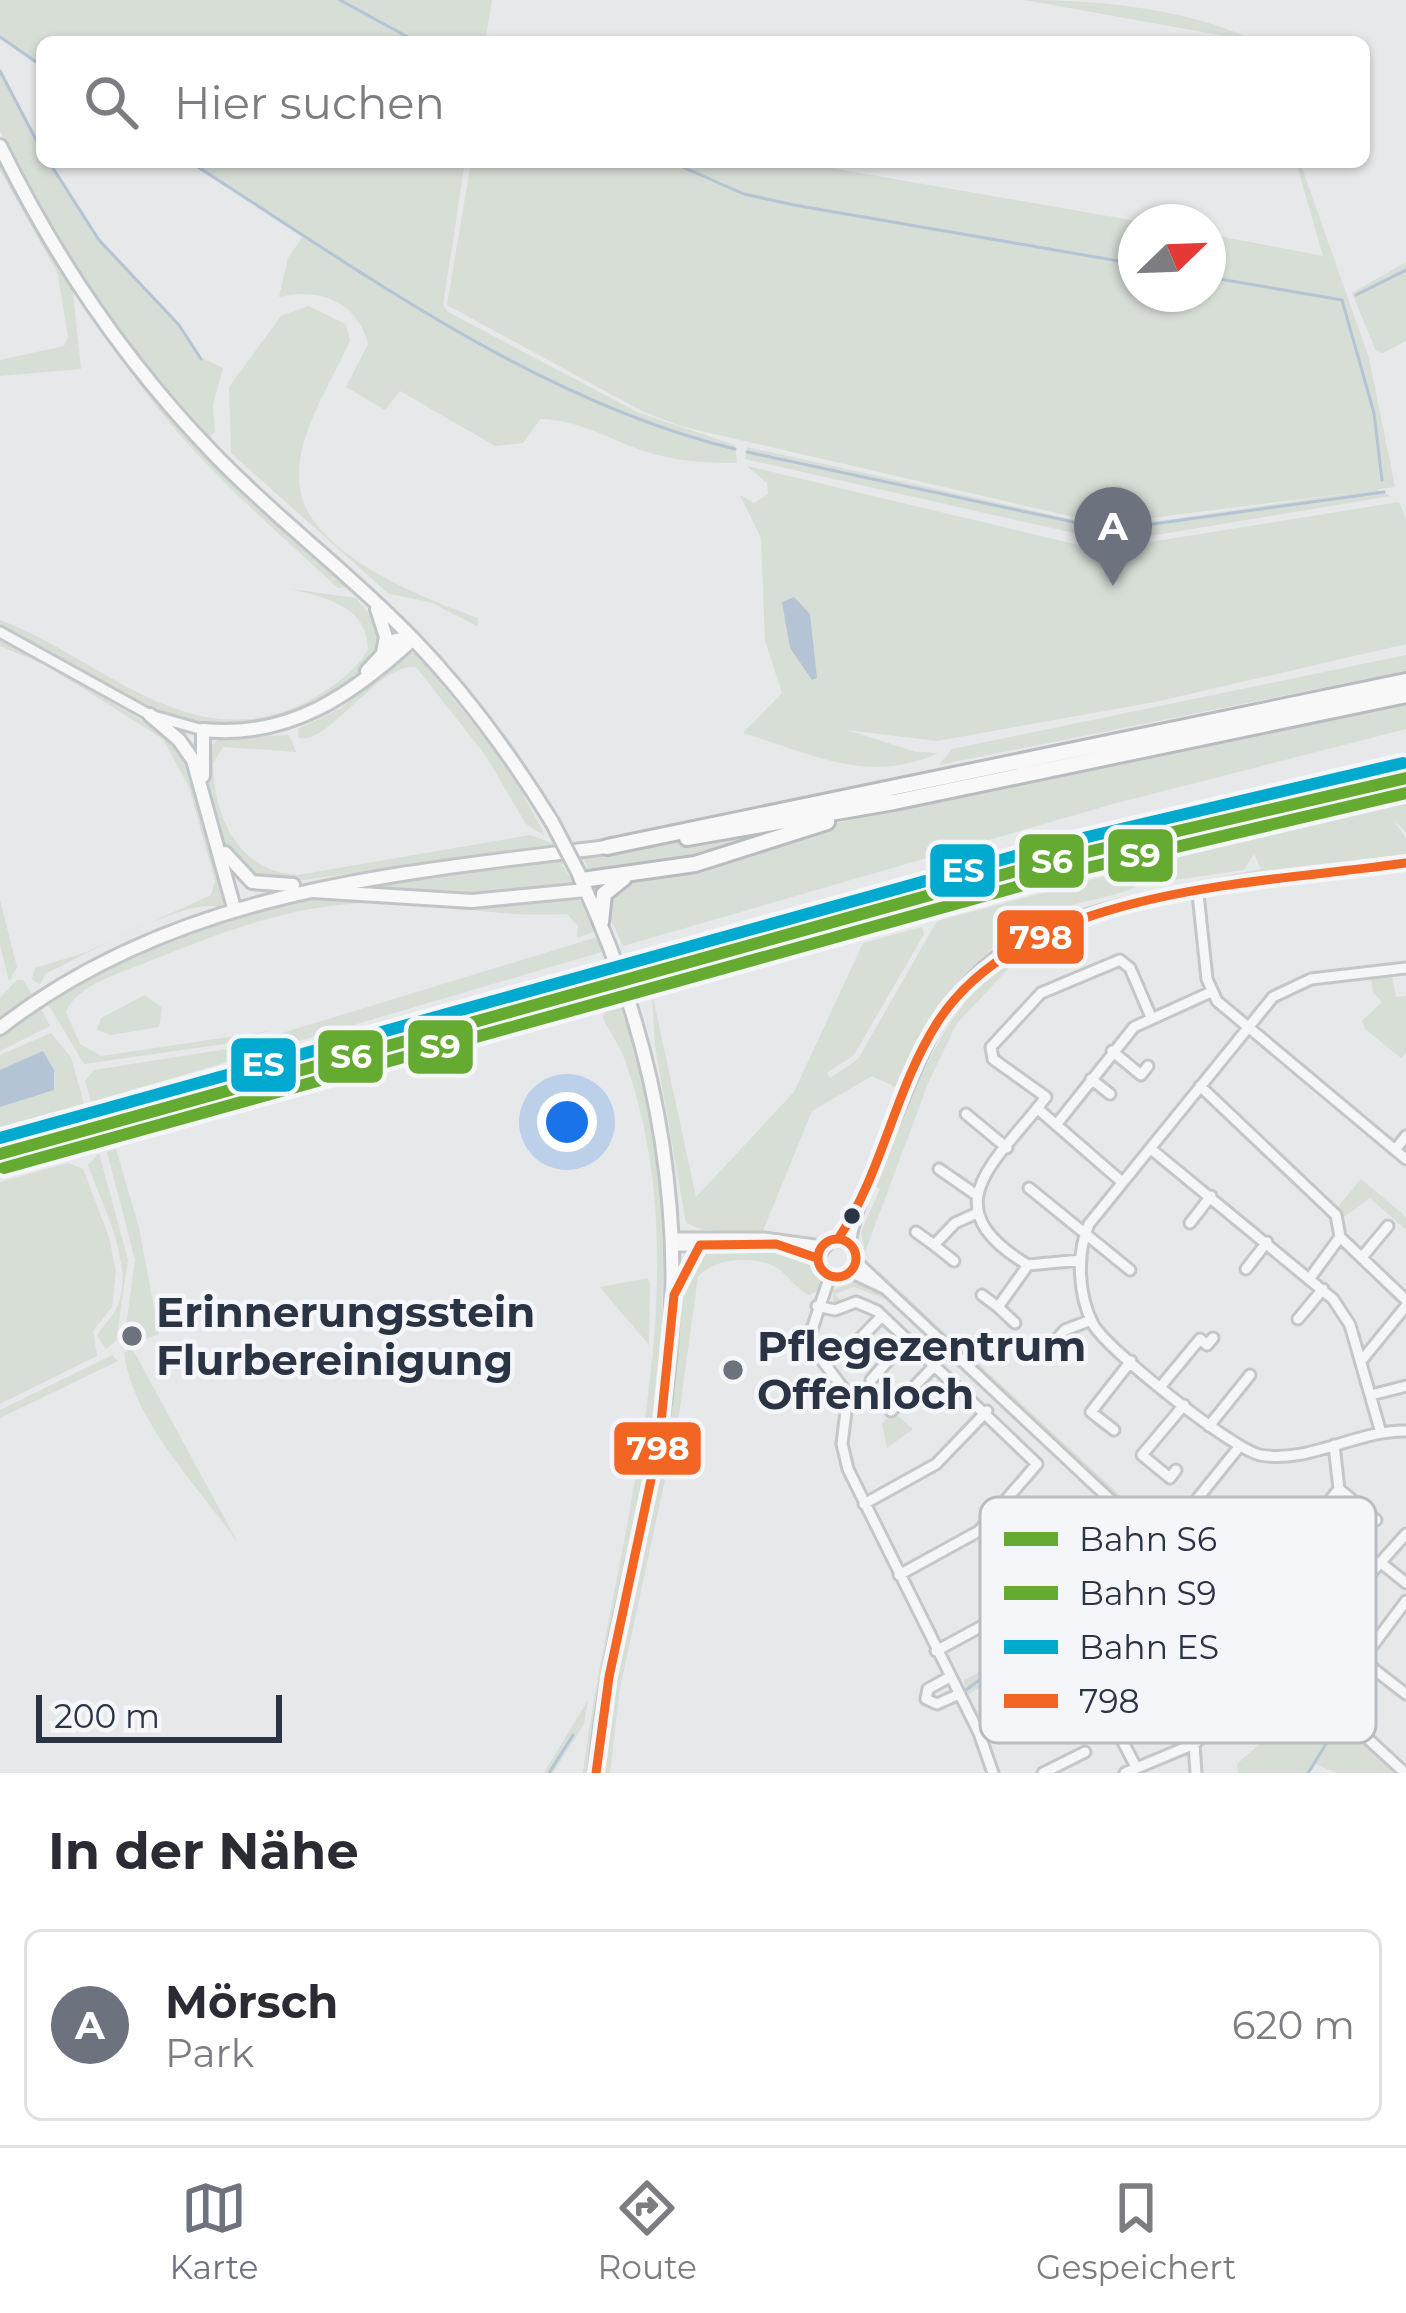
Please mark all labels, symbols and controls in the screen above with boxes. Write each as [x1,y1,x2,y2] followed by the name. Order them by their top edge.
[36,36,1370,168] search box
[78,69,144,135] icon: search
[174,75,445,130] text: Hier suchen
[1118,204,1226,312] north arrow
[1074,487,1152,586] pin: A
[1106,827,1175,884] line badge: S9
[1017,832,1086,890] line badge: S6
[1119,835,1161,875] text: S9
[1031,841,1073,881] text: S6
[928,842,997,899] line badge: ES
[941,850,985,890] text: ES
[995,908,1086,966] line badge: 798
[1009,917,1073,957] text: 798
[406,1018,475,1076] line badge: S9
[419,1026,461,1066] text: S9
[316,1028,385,1085] line badge: S6
[229,1036,298,1094] line badge: ES
[330,1036,372,1076] text: S6
[241,1044,285,1084] text: ES
[537,1092,597,1152] your location
[841,1205,863,1227] unlabelled marker
[156,1286,535,1386] place label: Erinnerungsstein Flurbereinigung
[757,1320,1086,1420] place label: Pflegezentrum Offenloch
[119,1323,145,1349] marker: Erinnerungsstein Flurbereinigung
[720,1357,746,1383] marker: Pflegezentrum Offenloch
[612,1420,703,1477] line badge: 798
[626,1428,690,1468] text: 798
[980,1497,1376,1743] legend
[1079,1519,1217,1559] text: Bahn S6
[1079,1573,1217,1613] text: Bahn S9
[1079,1627,1219,1667] text: Bahn ES
[1079,1681,1140,1721] text: 798
[36,1689,282,1742] scale bar
[54,1696,160,1736] text: 200 m
[48,1820,359,1882] text: In der Nähe
[165,1974,338,2029] text: Mörsch
[75,2001,105,2049] text: A
[1232,2001,1355,2049] text: 620 m
[165,2029,254,2077] text: Park
[170,2175,258,2287] tab: Karte
[598,2175,697,2287] tab: Route
[1036,2175,1236,2287] tab: Gespeichert

